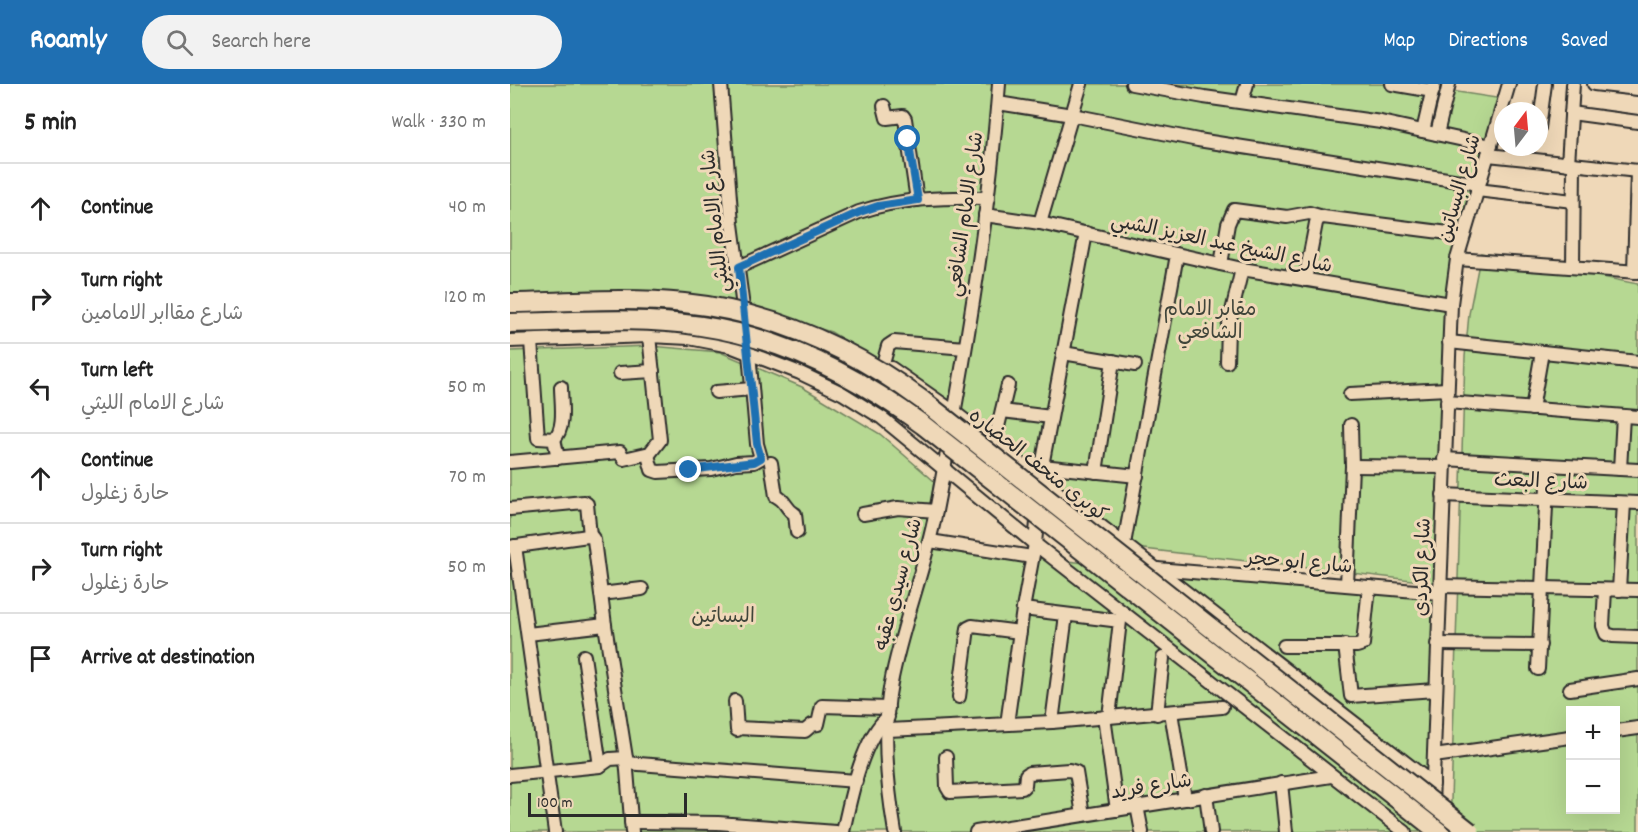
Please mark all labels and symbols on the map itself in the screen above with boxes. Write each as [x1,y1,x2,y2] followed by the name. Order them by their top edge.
[1494,102,1548,156] north arrow
[894,125,920,151] route start
[942,130,993,299] street label: شارع الامام الشافعي
[1432,131,1490,246] street label: شارع البساتين
[696,148,739,294] street label: شارع الامام الليثي
[1108,208,1335,283] street label: شارع الشيخ عبد العزيز الشبي
[1164,297,1256,349] park label: مقابر الامام الشافعي
[962,403,1113,530] street label: كوبرى متحف الحضاره
[675,456,701,482] route end
[1493,467,1588,499] street label: شارع البعث
[869,515,931,654] street label: شارع سيدي عقبه
[1408,517,1440,617] street label: شارع الكردى
[1242,545,1353,583] street label: شارع ابو حجر
[691,604,755,632] park label: البساتين
[1109,768,1194,808] street label: شارع فريد
[528,790,687,818] scale bar

